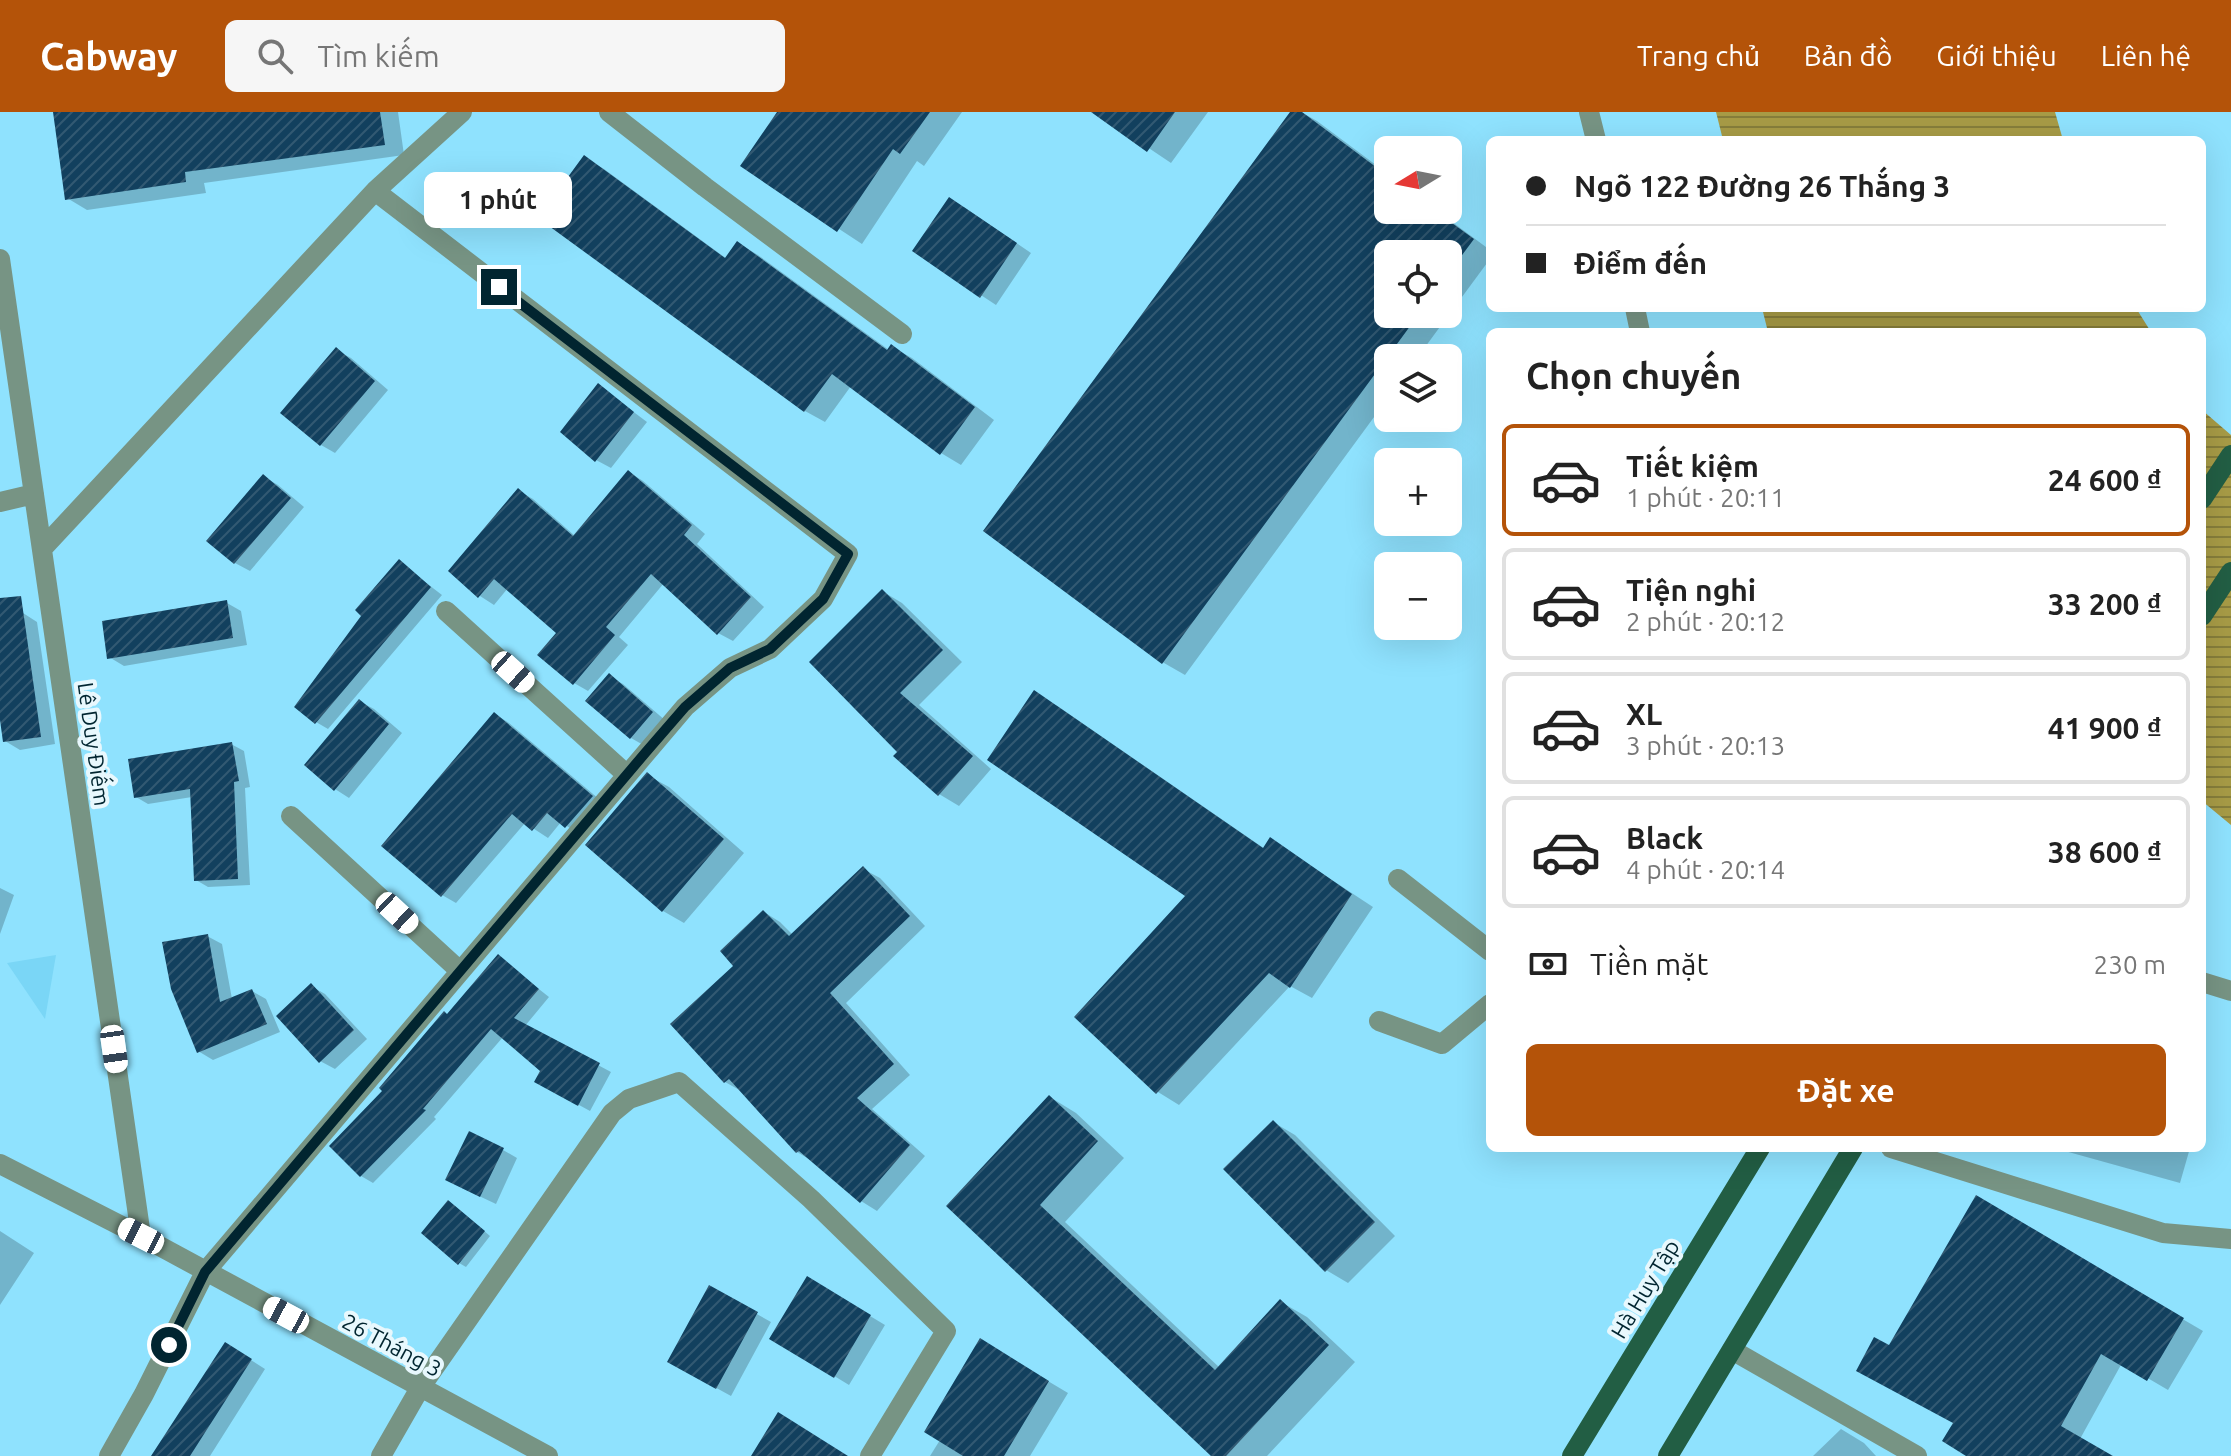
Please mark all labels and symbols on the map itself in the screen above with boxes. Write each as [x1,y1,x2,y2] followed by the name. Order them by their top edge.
[1374,136,1462,224] north arrow
[425,171,573,227] callout: 1 phút
[481,269,517,305] route end
[487,647,539,697] car
[73,680,118,807] street label: Lê Duy Điếm
[371,888,423,938] car
[99,1024,129,1074] car
[114,1214,168,1258] car
[1605,1235,1684,1343] street label: Hà Huy Tập
[259,1293,313,1337] car
[338,1308,446,1381] street label: 26 Tháng 3
[151,1327,187,1363] route start

